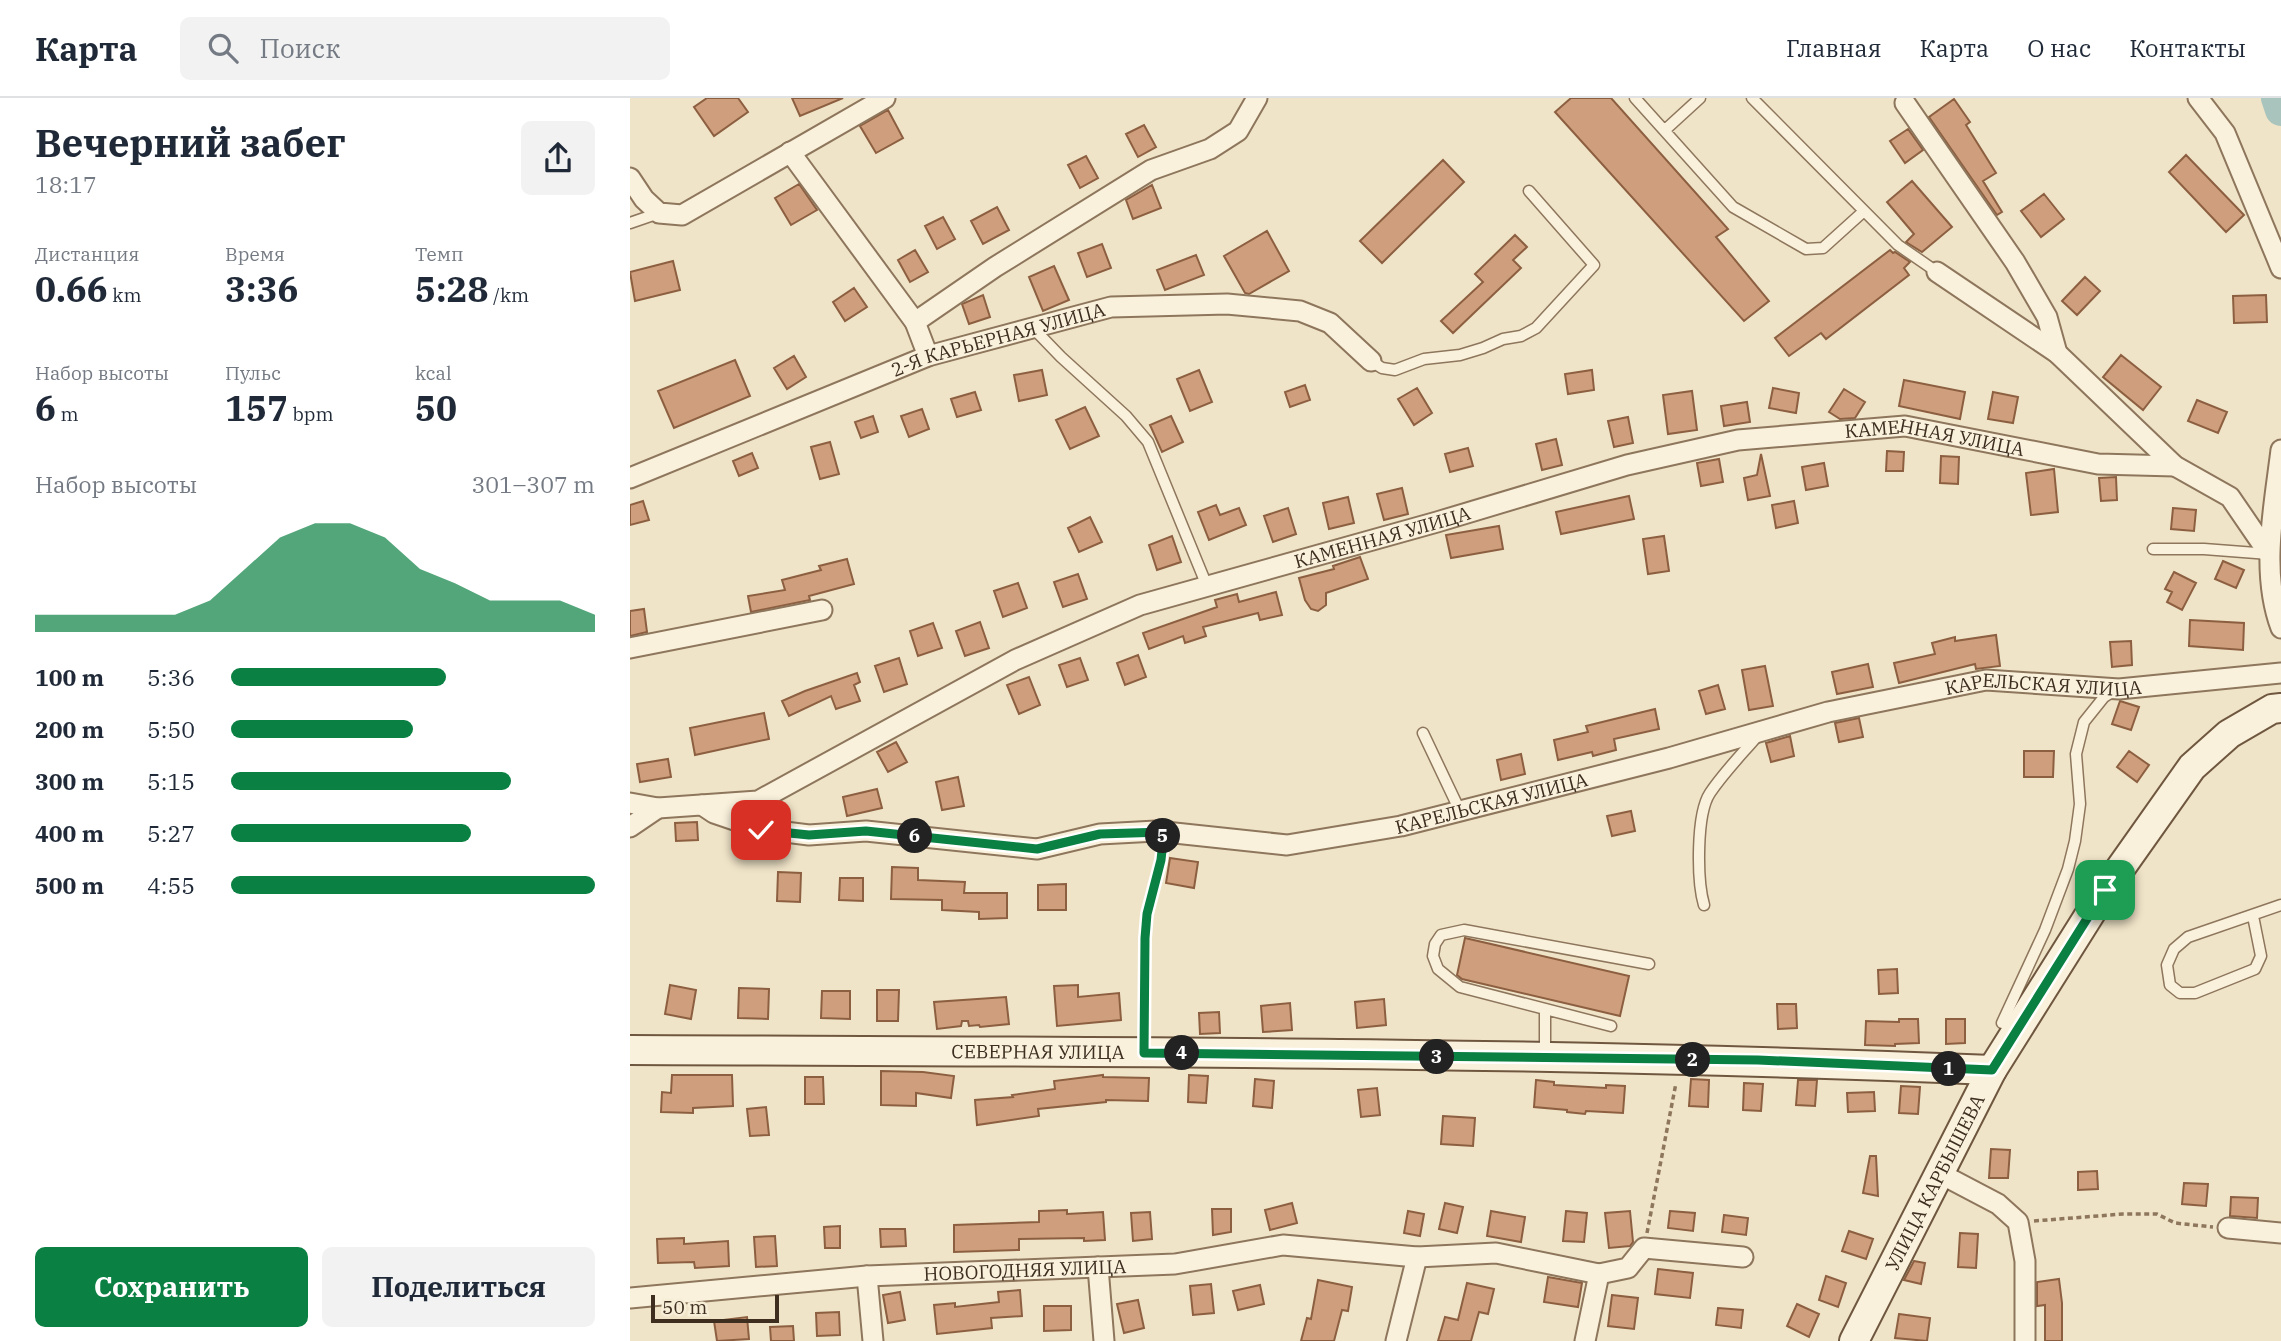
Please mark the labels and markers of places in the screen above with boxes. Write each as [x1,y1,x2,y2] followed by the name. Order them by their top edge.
[731,800,791,860] pin
[898,818,932,854] pin: 6
[1146,818,1180,854] pin: 5
[2075,860,2135,920] pin
[1164,1035,1200,1070] pin: 4
[1420,1040,1454,1074] pin: 3
[1676,1042,1710,1077] pin: 2
[1932,1052,1966,1086] pin: 1

